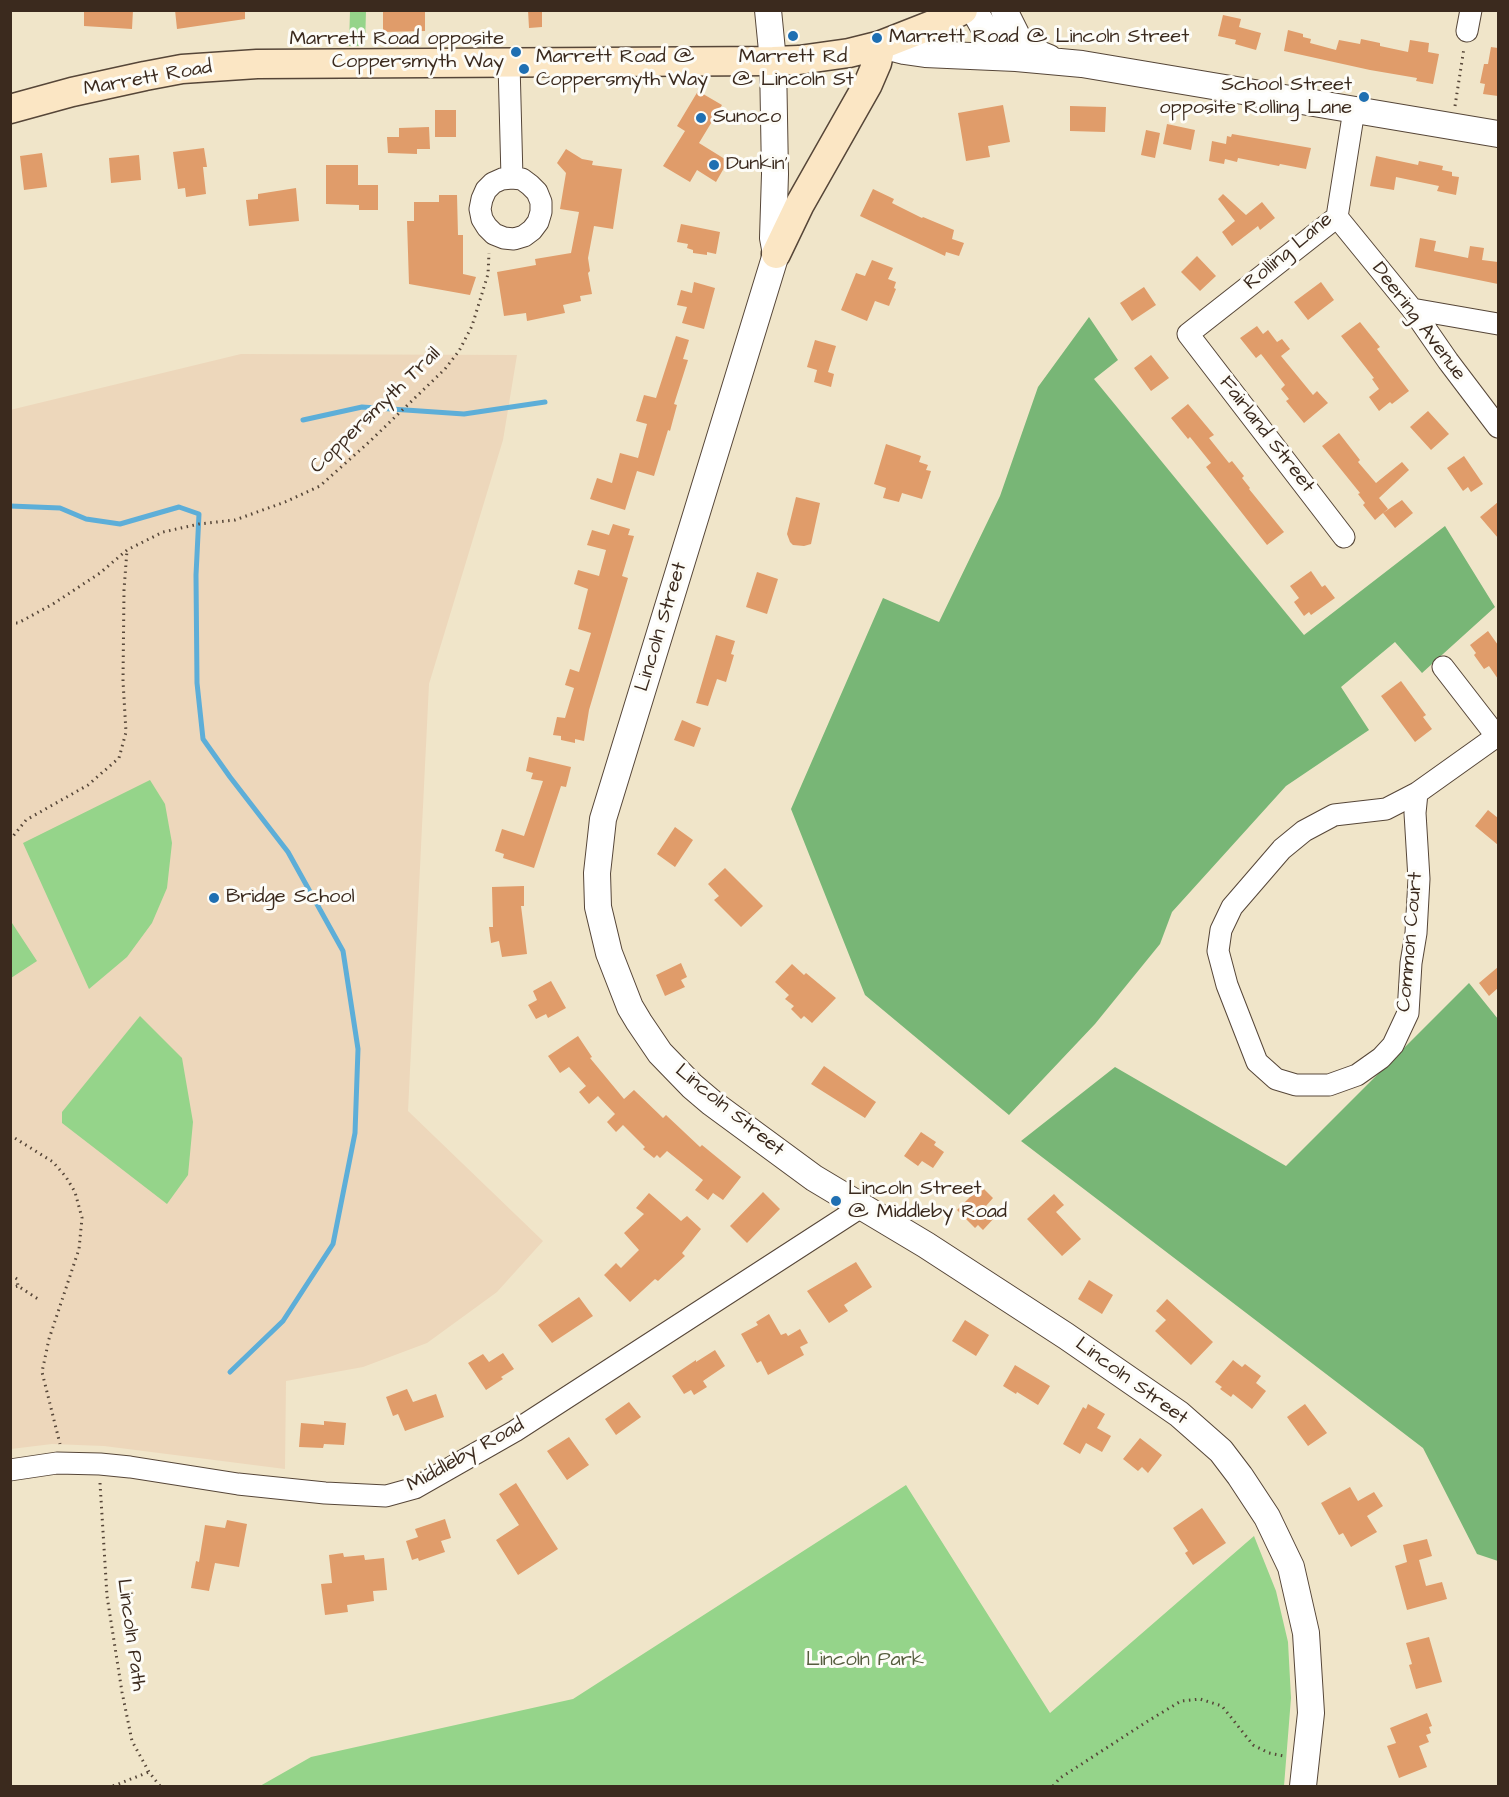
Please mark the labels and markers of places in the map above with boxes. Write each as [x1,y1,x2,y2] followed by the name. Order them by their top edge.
[889,26,1189,50] place label: Marrett Road @ Lincoln Street
[290,28,504,75] place label: Marrett Road opposite Coppersmyth Way
[786,29,800,43] marker: Marrett Rd @ Lincoln St
[870,31,884,45] marker: Marrett Road @ Lincoln Street
[509,45,523,59] marker: Marrett Road opposite Coppersmyth Way
[536,46,708,93] place label: Marrett Road @ Coppersmyth Way
[732,46,854,93] place label: Marrett Rd @ Lincoln St
[517,62,531,76] marker: Marrett Road @ Coppersmyth Way
[1159,74,1352,121] place label: School Street opposite Rolling Lane
[1357,90,1371,104] marker: School Street opposite Rolling Lane
[713,106,781,130] place label: Sunoco
[694,111,708,125] marker: Sunoco
[726,153,788,177] place label: Dunkin'
[707,158,721,172] marker: Dunkin'
[226,886,355,910] place label: Bridge School
[207,891,221,905] marker: Bridge School
[848,1178,1007,1225] place label: Lincoln Street @ Middleby Road
[829,1194,843,1208] marker: Lincoln Street @ Middleby Road

